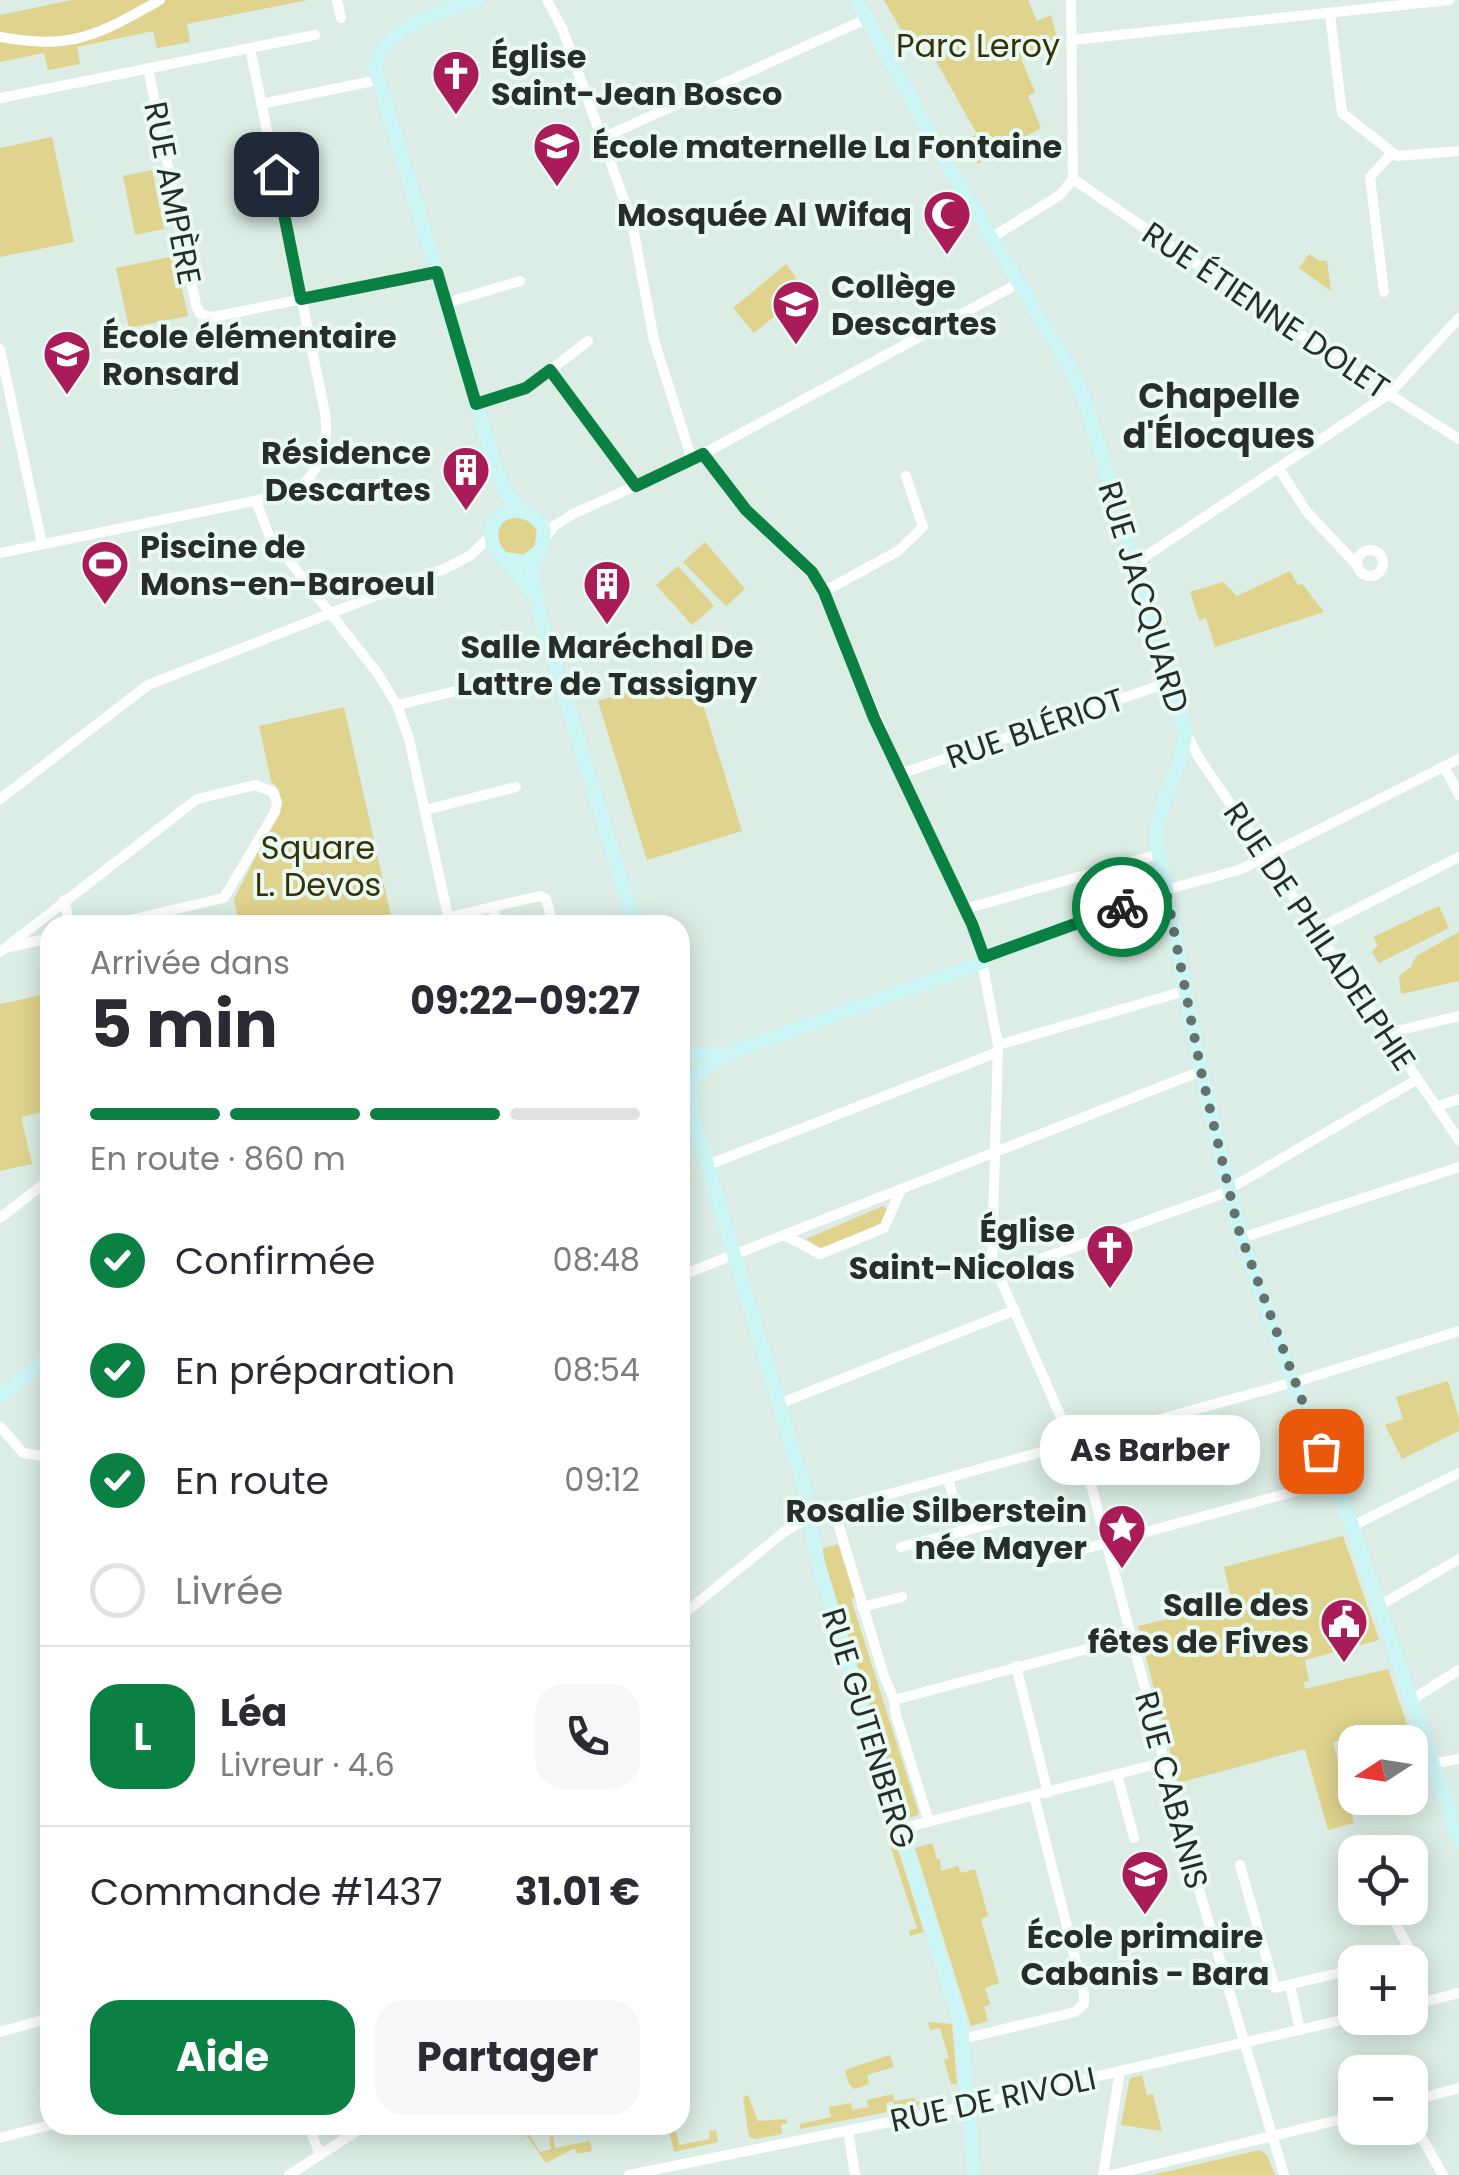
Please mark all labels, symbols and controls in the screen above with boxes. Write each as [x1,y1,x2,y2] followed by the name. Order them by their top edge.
[896,23,1060,68] park label: Parc Leroy
[491,34,782,116] place label: Église Saint-Jean Bosco
[430,48,482,116] church icon: Église Saint-Jean Bosco
[133,97,213,289] street label: RUE AMPÈRE
[531,120,583,188] school or university icon: École maternelle La Fontaine
[592,124,1062,169] place label: École maternelle La Fontaine
[234,132,319,217] pin
[249,147,304,202] icon: home
[921,188,973,256] mosque icon: Mosquée Al Wifaq
[617,192,912,237] place label: Mosquée Al Wifaq
[1133,210,1399,410] street label: RUE ÉTIENNE DOLET
[831,264,997,346] place label: Collège Descartes
[770,278,822,346] school or university icon: Collège Descartes
[102,314,397,396] place label: École élémentaire Ronsard
[41,328,93,396] school or university icon: École élémentaire Ronsard
[1123,371,1315,460] district label: Chapelle d'Élocques
[261,430,431,512] place label: Résidence Descartes
[440,444,492,512] building icon: Résidence Descartes
[1087,476,1201,718] street label: RUE JACQUARD
[140,524,435,606] place label: Piscine de Mons-en-Baroeul
[79,538,131,606] sports icon: Piscine de Mons-en-Baroeul
[581,558,633,626] building icon: Salle Maréchal De Lattre de Tassigny
[457,624,758,706] place label: Salle Maréchal De Lattre de Tassigny
[940,677,1130,779] street label: RUE BLÉRIOT
[1213,793,1427,1079] street label: RUE DE PHILADELPHIE
[255,825,381,907] park label: Square L. Devos
[1072,857,1172,957] courier
[1095,880,1150,935] icon: bike
[90,940,290,985] text: Arrivée dans
[410,974,640,1027] text: 09:22–09:27
[90,979,278,1070] text: 5 min
[90,1136,346,1181] text: En route · 860 m
[849,1208,1075,1290] place label: Église Saint-Nicolas
[1084,1222,1136,1290] church icon: Église Saint-Nicolas
[90,1233,145,1288] icon: check
[175,1234,375,1287] text: Confirmée
[553,1237,640,1282] text: 08:48
[90,1343,145,1398] icon: check
[175,1344,455,1397] text: En préparation
[553,1347,640,1392] text: 08:54
[1279,1409,1364,1494] pin
[1041,1416,1261,1486] callout: As Barber
[1294,1424,1349,1479] icon: bag
[1070,1427,1230,1472] text: As Barber
[90,1453,145,1508] icon: check
[175,1454,329,1507] text: En route
[564,1457,640,1502] text: 09:12
[786,1488,1087,1570] place label: Rosalie Silberstein née Mayer
[1096,1502,1148,1570] place icon: Rosalie Silberstein née Mayer
[175,1564,283,1617] text: Livrée
[1088,1582,1309,1664] place label: Salle des fêtes de Fives
[1318,1596,1370,1664] public building icon: Salle des fêtes de Fives
[811,1602,927,1854] street label: RUE GUTENBERG
[535,1684,640,1789] button: phone
[220,1686,287,1739] text: Léa
[1124,1686,1220,1894] street label: RUE CABANIS
[133,1710,152,1763] text: L
[1338,1725,1428,1815] north arrow
[1338,1725,1428,2145] map controls
[220,1742,395,1787] text: Livreur · 4.6
[1338,1835,1428,1925] button: locate
[1119,1848,1171,1916] school or university icon: École primaire Cabanis - Bara
[90,1865,442,1918] text: Commande #1437
[515,1865,640,1918] text: 31.01 €
[1021,1914,1269,1996] place label: École primaire Cabanis - Bara
[1338,1945,1428,2035] button: +
[90,2000,355,2115] button: Aide
[375,2000,640,2115] button: Partager
[886,2055,1100,2143] street label: RUE DE RIVOLI
[1338,2055,1428,2145] button: −

